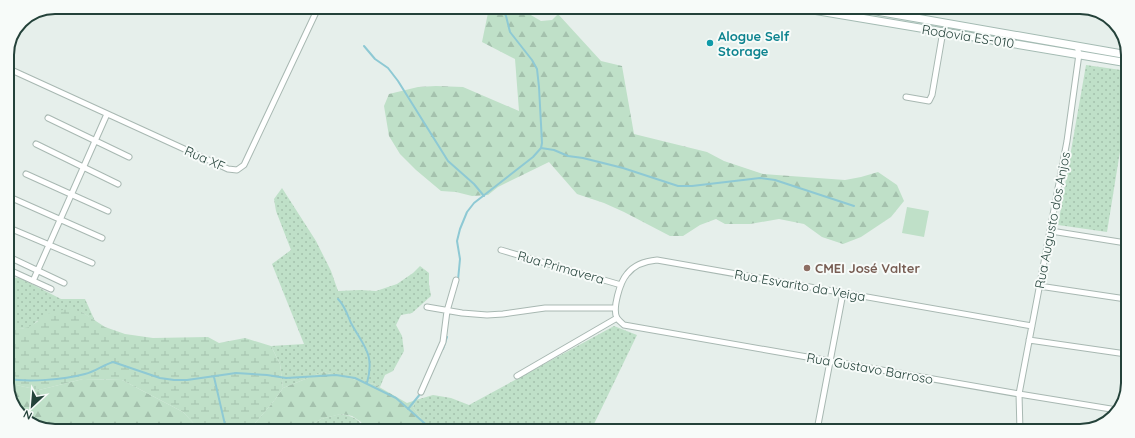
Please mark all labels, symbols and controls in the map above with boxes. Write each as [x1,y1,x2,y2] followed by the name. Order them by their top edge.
[921,21,1016,51] street label: Rodovia ES-010
[718,28,790,59] place label: Alogue Self Storage
[705,38,715,48] marker: Alogue Self Storage
[182,142,228,174] street label: Rua XF
[1031,150,1073,290] street label: Rua Augusto dos Anjos
[516,247,606,287] street label: Rua Primavera
[815,260,921,276] place label: CMEI José Valter
[802,263,812,273] marker: CMEI José Valter
[733,266,867,304] street label: Rua Esvarito da Veiga
[806,349,935,387] street label: Rua Gustavo Barroso
[12,386,52,426] north arrow
[21,407,34,423] text: N

